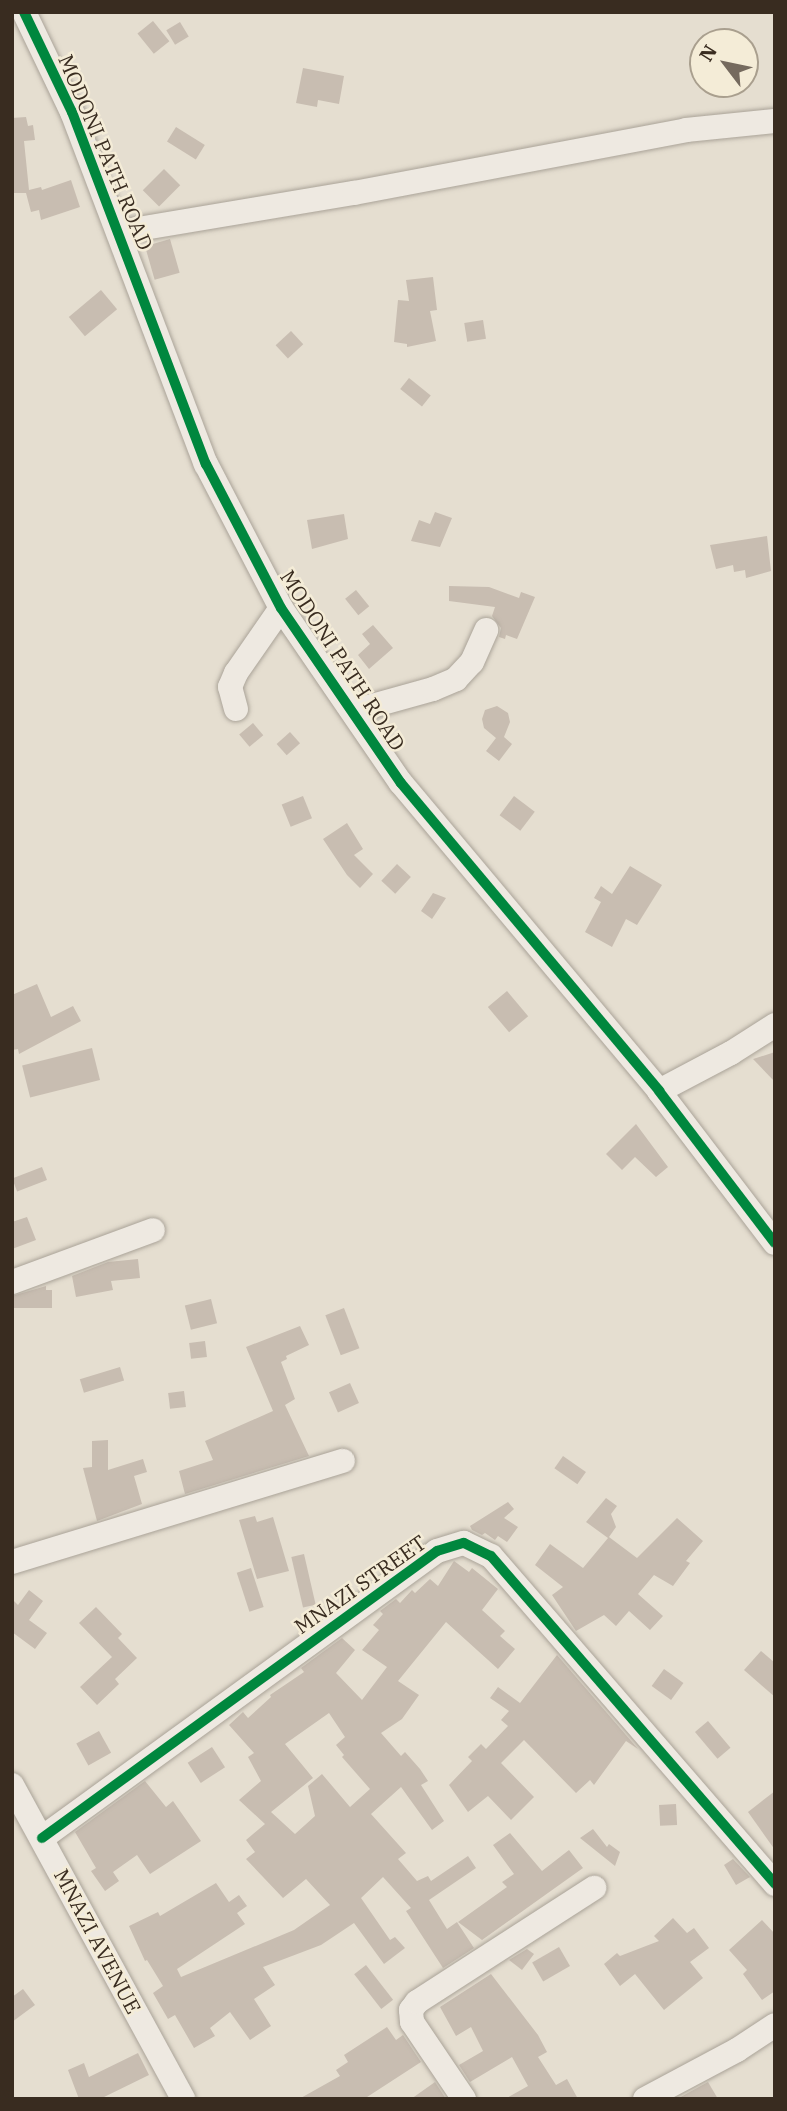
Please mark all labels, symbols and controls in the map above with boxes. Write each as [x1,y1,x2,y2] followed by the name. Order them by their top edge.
[689,28,759,98] north arrow
[694,40,722,66] text: N
[53,50,159,254] street label: MODONI PATH ROAD
[275,565,411,755] street label: MODONI PATH ROAD
[289,1529,431,1639] street label: MNAZI STREET
[49,1864,147,2018] street label: MNAZI AVENUE

